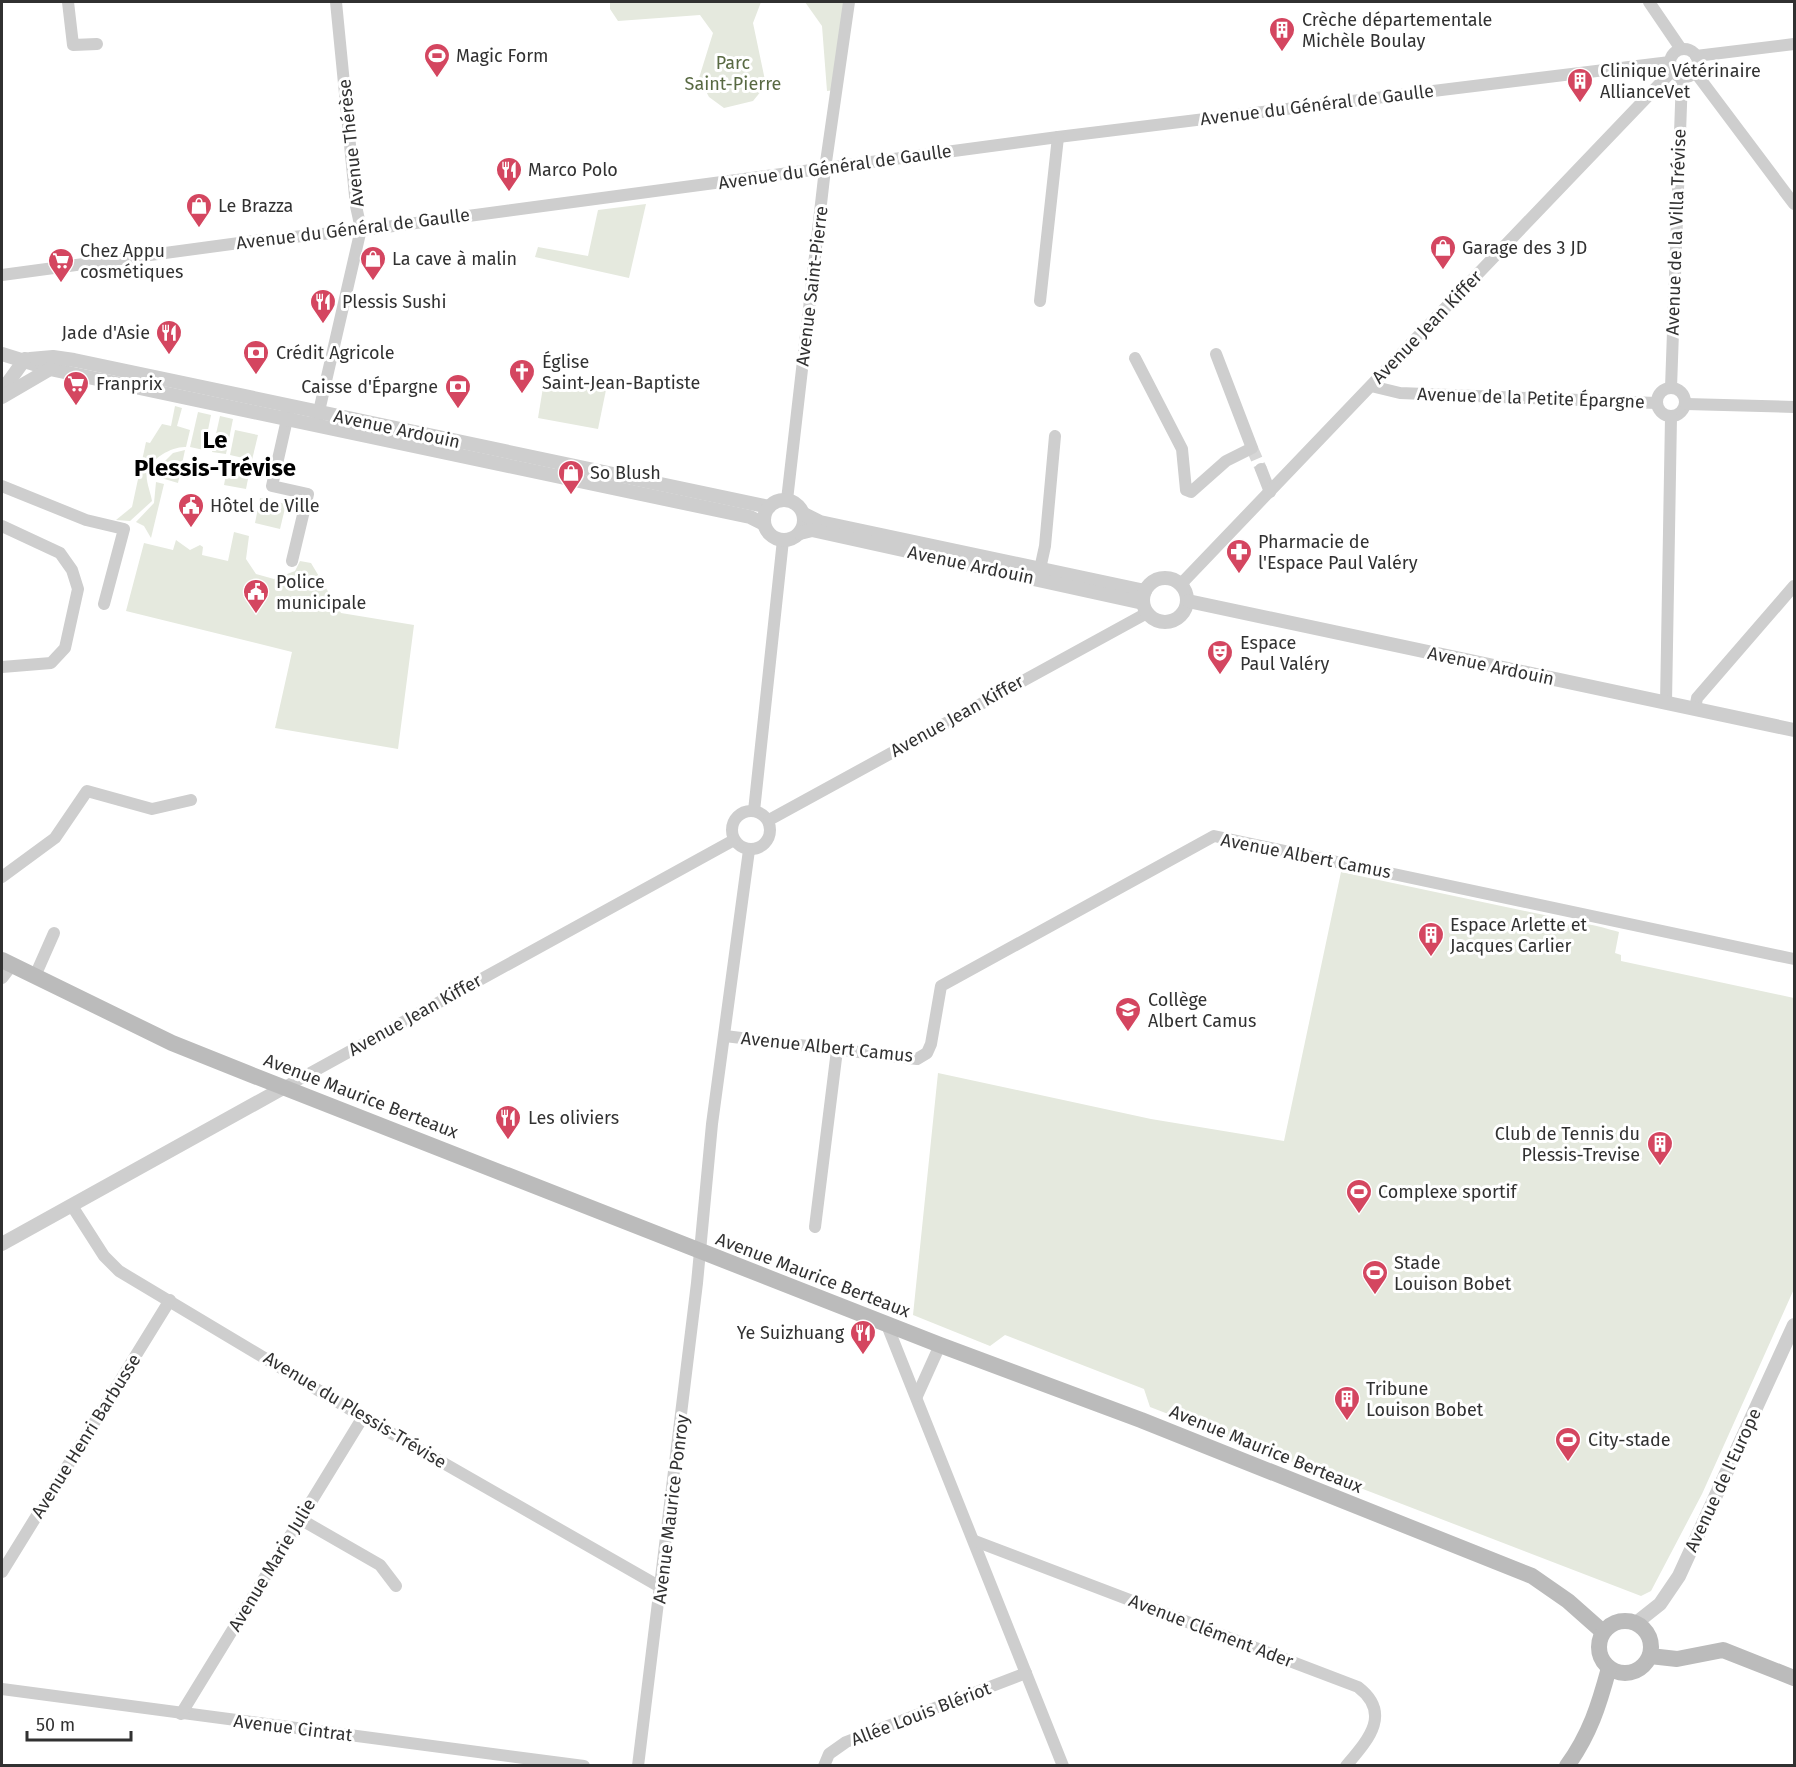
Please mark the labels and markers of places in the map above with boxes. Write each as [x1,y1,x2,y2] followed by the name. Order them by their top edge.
[1302,9,1492,52] place label: Crèche départementale Michèle Boulay
[1267,15,1297,53] building icon: Crèche départementale Michèle Boulay
[422,41,452,79] sports icon: Magic Form
[456,45,549,67] place label: Magic Form
[1600,60,1761,103] place label: Clinique Vétérinaire AllianceVet
[1565,66,1595,104] building icon: Clinique Vétérinaire AllianceVet
[494,155,524,193] restaurant icon: Marco Polo
[528,159,618,181] place label: Marco Polo
[184,191,214,229] shop icon: Le Brazza
[218,195,293,217] place label: Le Brazza
[1428,233,1458,271] shop icon: Garage des 3 JD
[1462,237,1587,259] place label: Garage des 3 JD
[80,240,183,283] place label: Chez Appu cosmétiques
[358,244,388,282] shop icon: La cave à malin
[46,246,76,284] supermarket icon: Chez Appu cosmétiques
[392,248,517,270] place label: La cave à malin
[308,287,338,325] restaurant icon: Plessis Sushi
[342,291,446,313] place label: Plessis Sushi
[154,318,184,356] restaurant icon: Jade d'Asie
[62,322,150,344] place label: Jade d'Asie
[241,338,271,376] bank icon: Crédit Agricole
[276,342,395,364] place label: Crédit Agricole
[542,350,700,394] place label: Église Saint-Jean-Baptiste
[507,357,537,395] church icon: Église Saint-Jean-Baptiste
[61,369,91,407] supermarket icon: Franprix
[443,372,473,410] bank icon: Caisse d'Épargne
[96,373,163,395] place label: Franprix
[301,375,438,398] place label: Caisse d'Épargne
[556,458,586,496] shop icon: So Blush
[590,462,661,484] place label: So Blush
[176,491,206,529] public building icon: Hôtel de Ville
[210,495,320,517] place label: Hôtel de Ville
[1258,531,1418,574] place label: Pharmacie de l'Espace Paul Valéry
[1224,537,1254,575] pharmacy icon: Pharmacie de l'Espace Paul Valéry
[276,571,366,614] place label: Police municipale
[241,577,271,615] public building icon: Police municipale
[1240,632,1330,675] place label: Espace Paul Valéry
[1205,638,1235,676] theatre icon: Espace Paul Valéry
[1450,914,1587,957] place label: Espace Arlette et Jacques Carlier
[1416,920,1446,958] building icon: Espace Arlette et Jacques Carlier
[1148,989,1256,1032] place label: Collège Albert Camus
[1113,995,1143,1033] school or university icon: Collège Albert Camus
[493,1103,523,1141] restaurant icon: Les oliviers
[528,1107,619,1129] place label: Les oliviers
[1495,1123,1640,1166] place label: Club de Tennis du Plessis-Trevise
[1645,1129,1675,1167] building icon: Club de Tennis du Plessis-Trevise
[1344,1177,1374,1215] sports icon: Complexe sportif
[1378,1181,1518,1203] place label: Complexe sportif
[1394,1252,1512,1295] place label: Stade Louison Bobet
[1360,1258,1390,1296] sports icon: Stade Louison Bobet
[848,1318,878,1356] restaurant icon: Ye Suizhuang
[737,1322,845,1344] place label: Ye Suizhuang
[1366,1378,1484,1421] place label: Tribune Louison Bobet
[1332,1384,1362,1422] building icon: Tribune Louison Bobet
[1553,1425,1583,1463] sports icon: City-stade
[1588,1429,1671,1451] place label: City-stade

